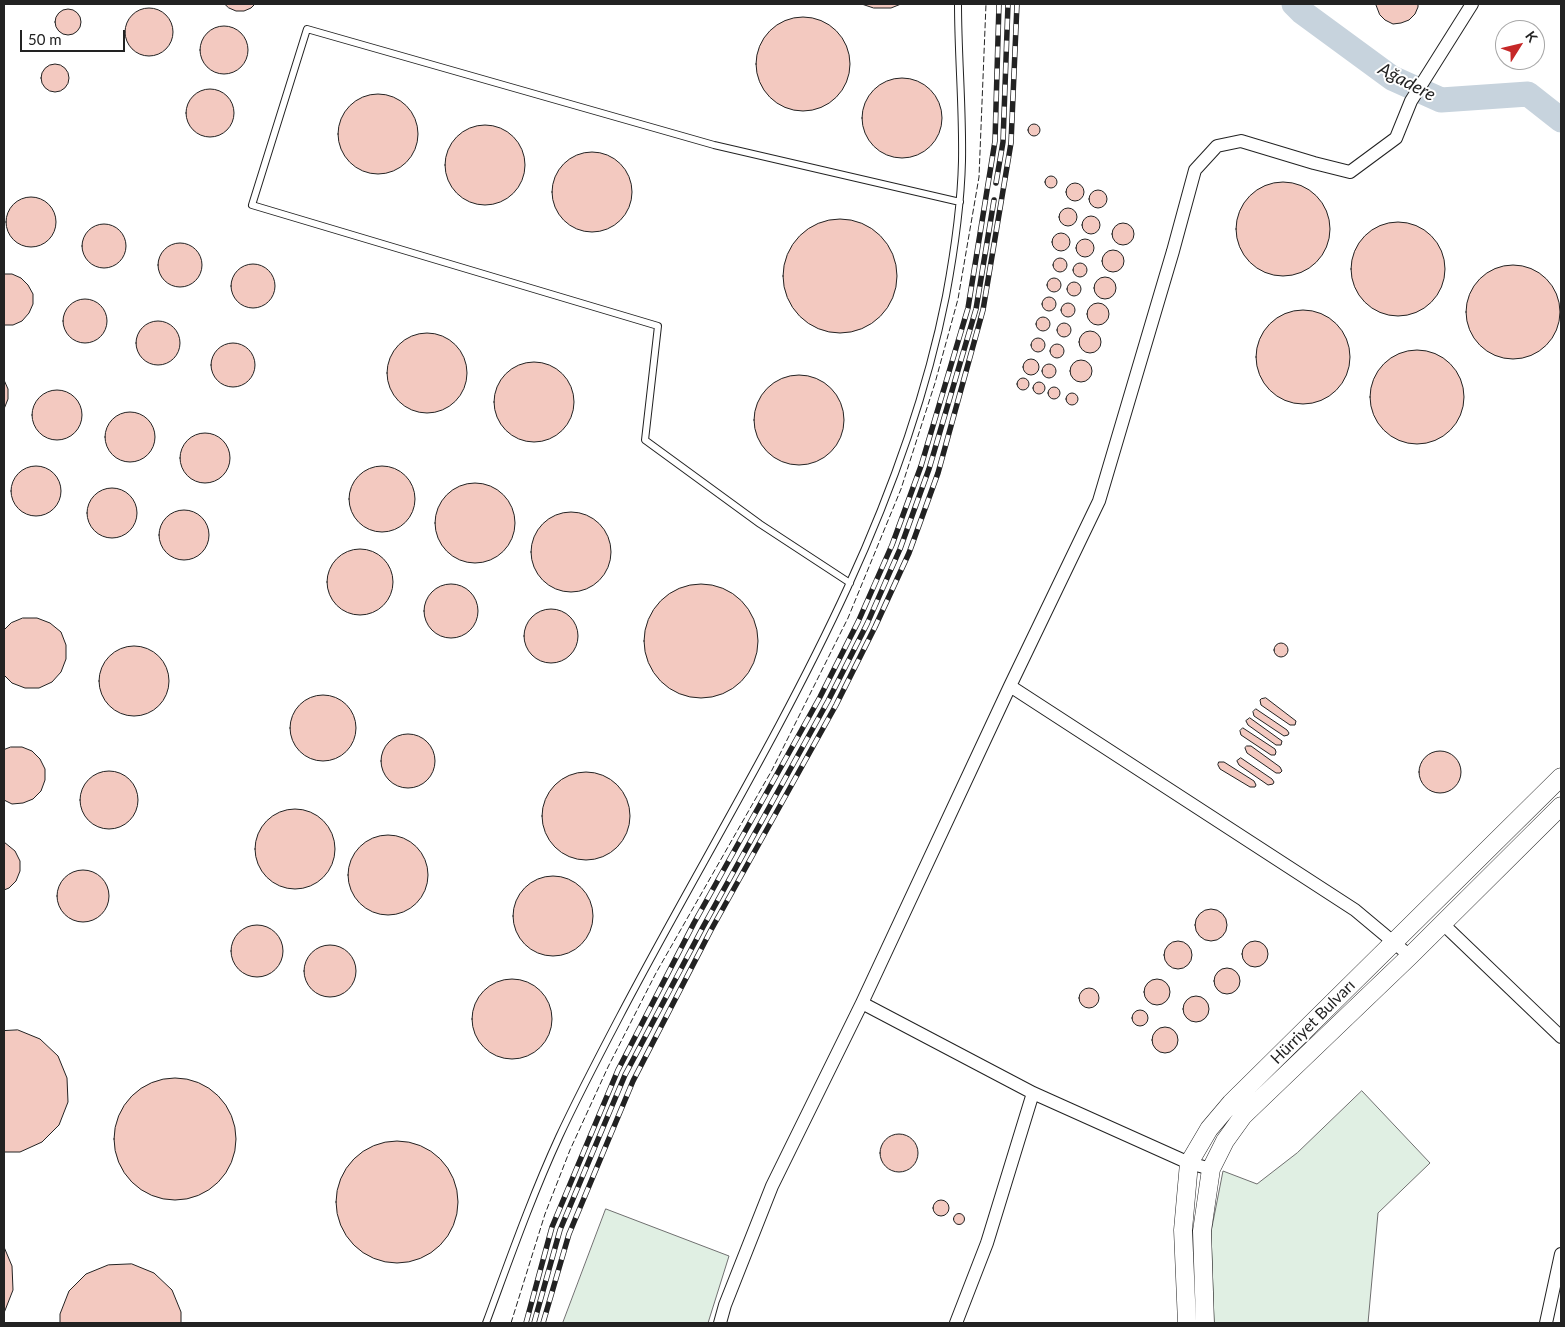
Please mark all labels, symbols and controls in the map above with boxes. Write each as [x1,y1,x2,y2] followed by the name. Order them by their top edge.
[22,20,128,52] scale bar
[1495,20,1545,70] north arrow
[1522,28,1541,45] text: K
[28,30,62,48] text: 50 m
[1375,58,1439,106] water label: Ağadere
[1267,976,1359,1068] street label: Hürriyet Bulvarı

